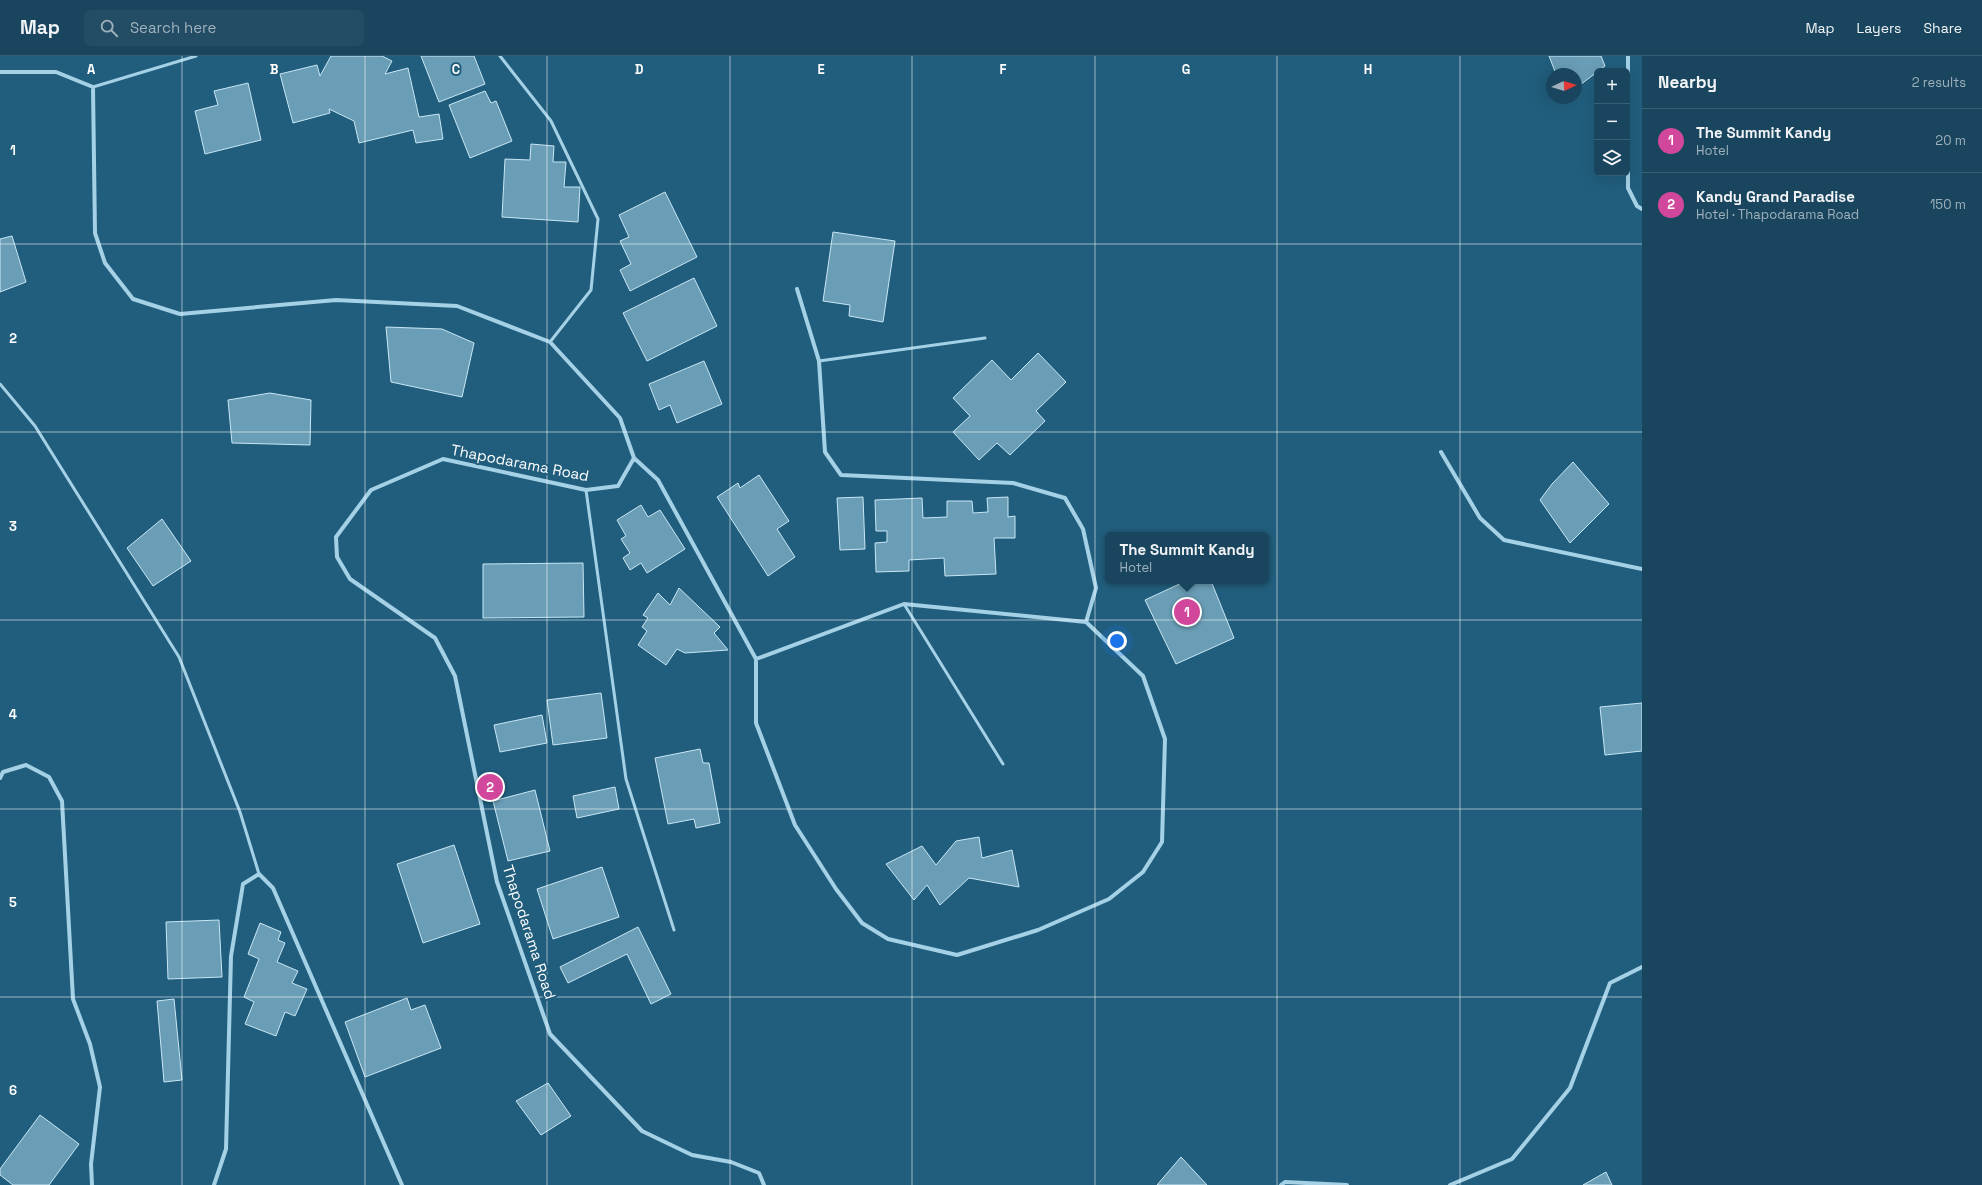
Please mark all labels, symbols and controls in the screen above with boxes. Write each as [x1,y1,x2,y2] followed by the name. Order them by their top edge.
[84,10,364,46] search box
[20,15,60,40] text: Map
[98,17,120,39] icon: search
[130,18,216,37] text: Search here
[1805,19,1835,37] text: Map
[1857,19,1901,37] text: Layers
[1923,19,1962,37] text: Share
[87,61,96,78] text: A
[270,61,279,78] text: B
[452,61,460,78] text: C
[635,61,644,78] text: D
[817,61,825,78] text: E
[1000,61,1007,78] text: F
[1182,61,1190,78] text: G
[1364,61,1372,78] text: H
[1546,68,1582,104] north arrow
[1594,68,1630,176] map controls
[1594,68,1630,104] button: +
[1658,71,1717,93] text: Nearby
[1912,74,1966,91] text: 2 results
[1594,104,1630,140] button: −
[1696,123,1831,142] text: The Summit Kandy
[1668,132,1674,149] text: 1
[1935,132,1966,149] text: 20 m
[1594,140,1630,176] button: layers
[10,142,16,159] text: 1
[1696,142,1729,159] text: Hotel
[1696,187,1855,206] text: Kandy Grand Paradise
[1667,196,1675,213] text: 2
[1930,196,1966,213] text: 150 m
[1696,206,1859,223] text: Hotel · Thapodarama Road
[9,330,17,347] text: 2
[450,440,591,485] street label: Thapodarama Road
[9,518,17,535] text: 3
[1105,532,1269,584] popup
[1119,540,1255,559] text: The Summit Kandy
[1119,559,1152,576] text: Hotel
[1174,597,1200,627] pin: 1
[1107,631,1127,651] your location
[9,706,17,723] text: 4
[477,772,503,802] pin: 2
[499,862,560,1001] street label: Thapodarama Road
[9,894,17,911] text: 5
[9,1082,17,1099] text: 6

